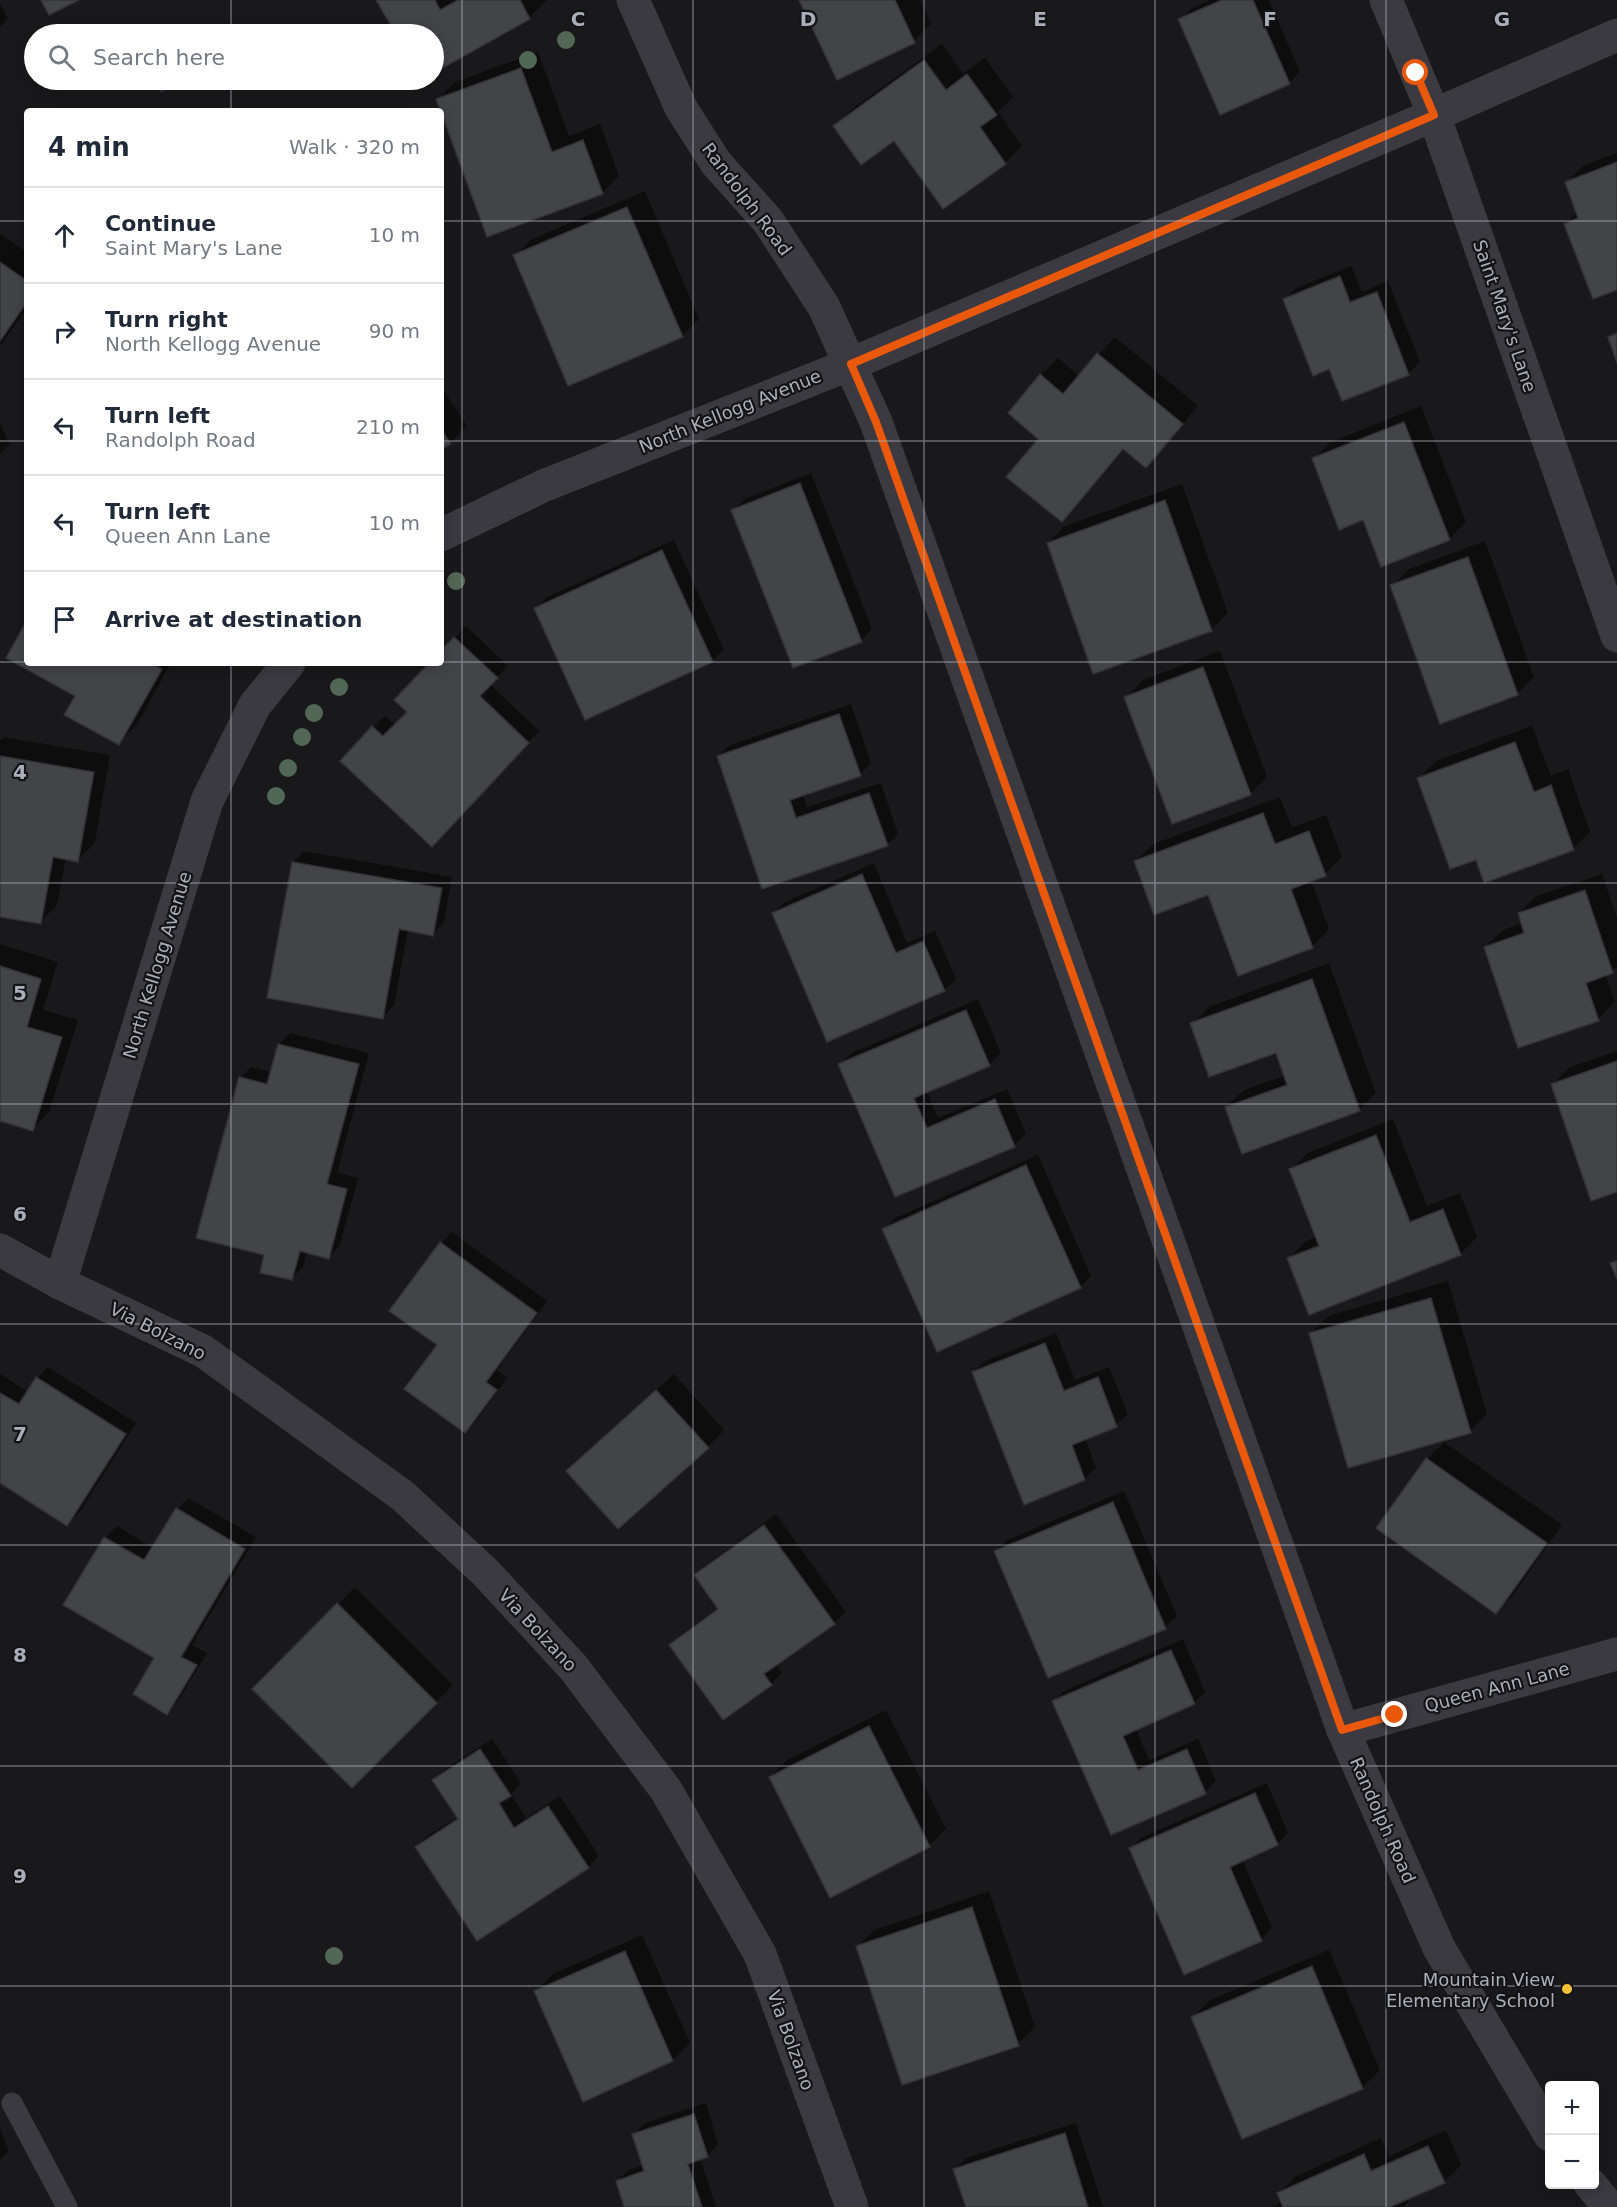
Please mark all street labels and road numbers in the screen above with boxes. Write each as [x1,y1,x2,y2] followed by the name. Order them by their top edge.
[698,138,796,260] street label: Randolph Road
[1469,237,1541,395] street label: Saint Mary's Lane
[636,365,824,457] street label: North Kellogg Avenue
[119,869,195,1061] street label: North Kellogg Avenue
[106,1298,210,1364] street label: Via Bolzano
[495,1584,581,1676] street label: Via Bolzano
[1422,1658,1572,1716] street label: Queen Ann Lane
[1346,1754,1420,1886] street label: Randolph Road
[763,1987,819,2093] street label: Via Bolzano

